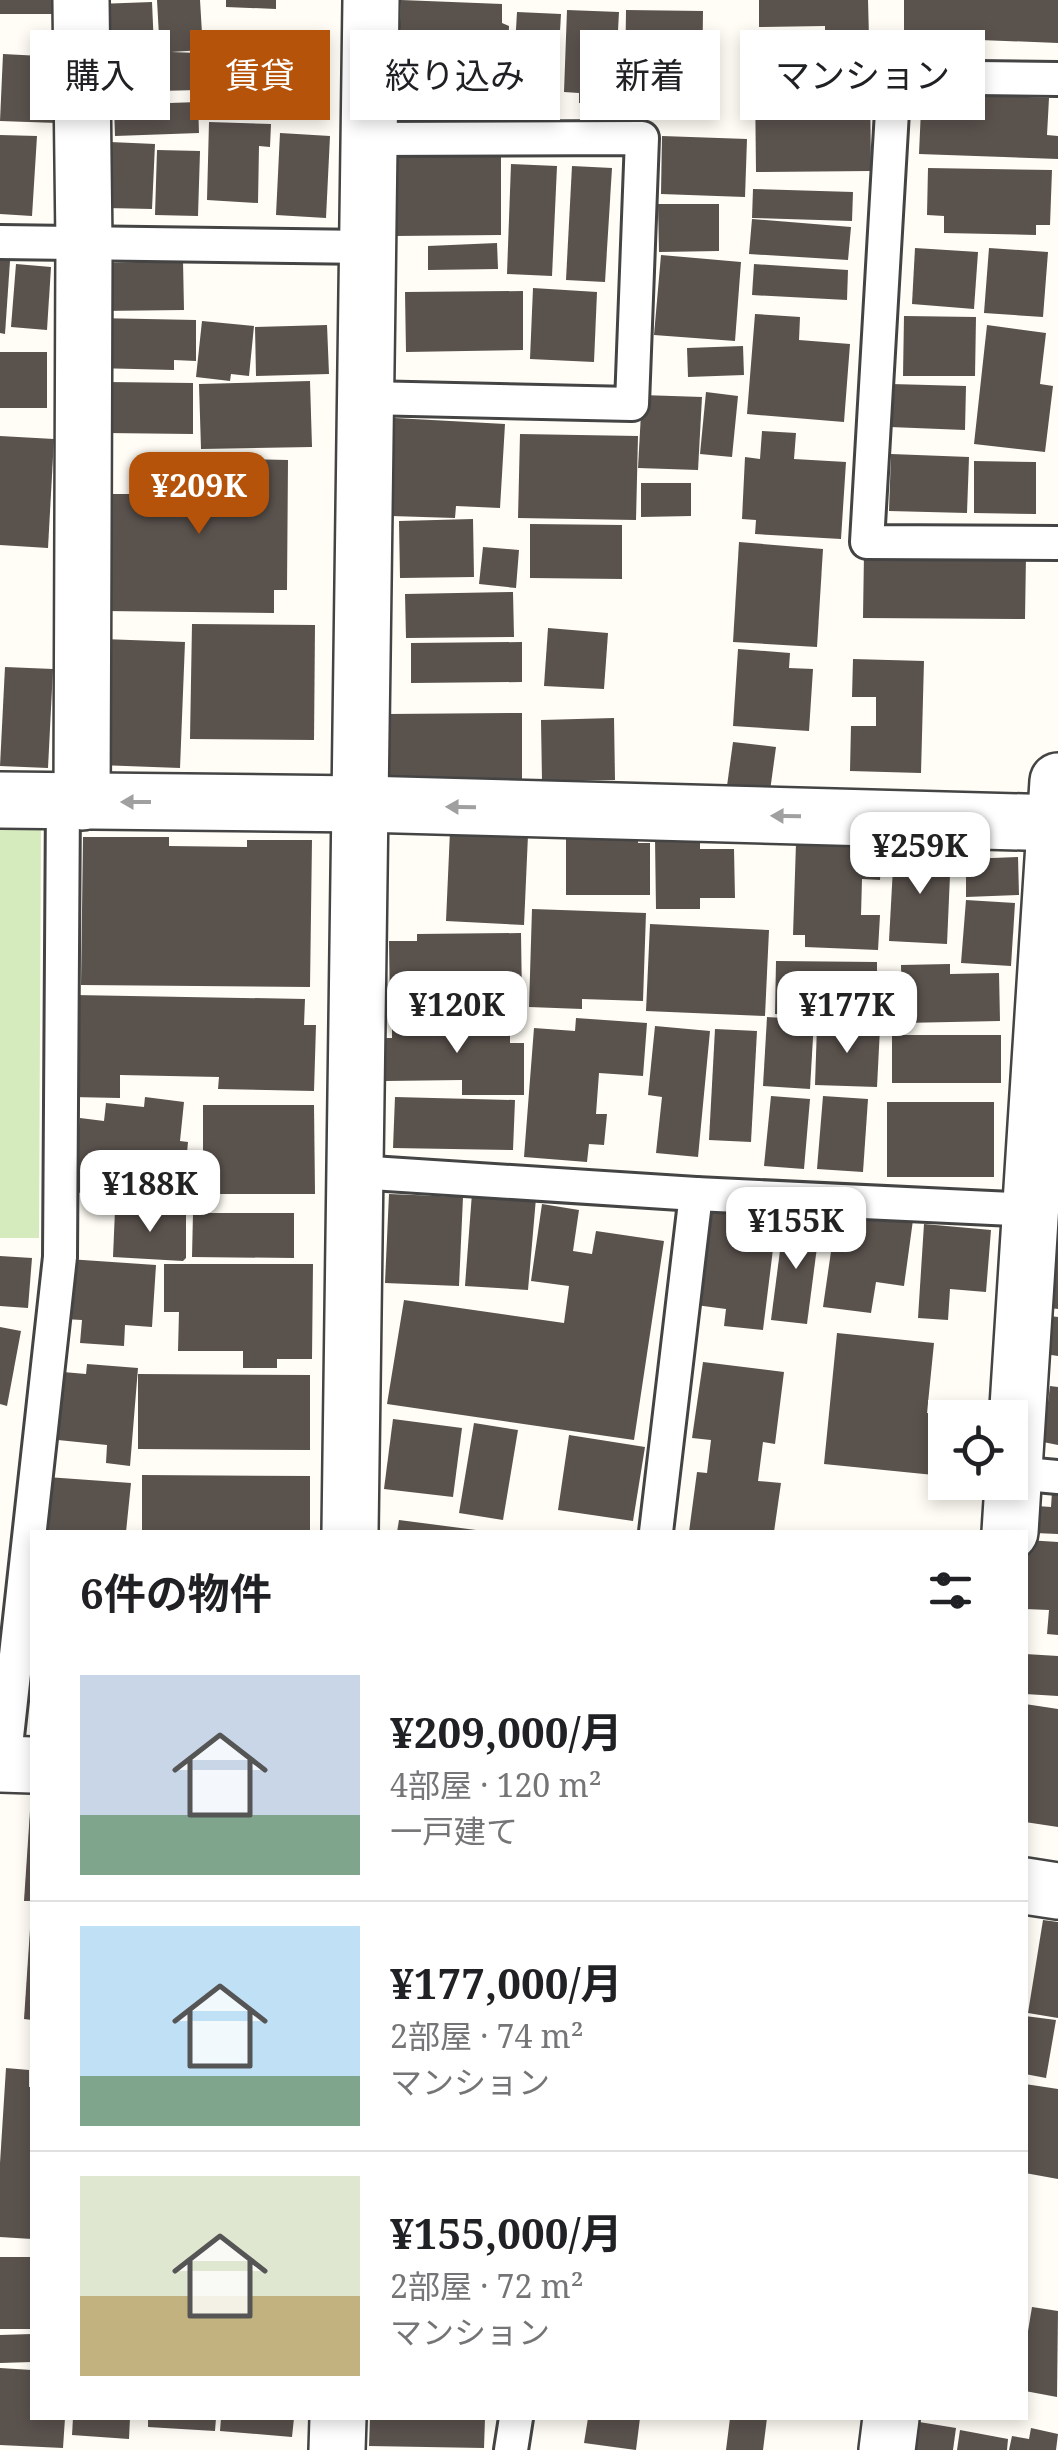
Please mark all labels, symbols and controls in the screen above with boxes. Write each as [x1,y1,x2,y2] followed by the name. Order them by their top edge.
[30,30,170,120] chip: 購入
[190,30,330,120] chip: 賃貸
[350,30,560,120] chip: 絞り込み
[580,30,720,120] chip: 新着
[740,30,985,120] chip: マンション
[129,452,269,537] pin: ¥209K
[151,463,247,506] text: ¥209K
[119,794,151,810] one-way arrow
[444,799,476,815] one-way arrow
[769,807,801,823] one-way arrow
[850,812,990,897] pin: ¥259K
[872,823,968,866] text: ¥259K
[387,971,527,1056] pin: ¥120K
[777,971,917,1056] pin: ¥177K
[409,982,505,1025] text: ¥120K
[799,982,895,1025] text: ¥177K
[80,1150,220,1235] pin: ¥188K
[102,1161,198,1204] text: ¥188K
[726,1187,866,1272] pin: ¥155K
[748,1198,844,1241] text: ¥155K
[928,1400,1028,1500] map controls
[928,1400,1028,1500] button: locate
[923,1563,978,1618] icon: filters
[80,1564,272,1621] text: 6件の物件
[390,1703,623,1760] text: ¥209,000/月
[160,1715,280,1835] icon: home
[390,1763,602,1806] text: 4部屋 · 120 m²
[390,1809,518,1852] text: 一戸建て
[390,1954,623,2011] text: ¥177,000/月
[160,1966,280,2086] icon: home
[390,2014,584,2057] text: 2部屋 · 74 m²
[390,2060,550,2103] text: マンション
[390,2204,623,2261] text: ¥155,000/月
[160,2216,280,2336] icon: home
[390,2264,584,2307] text: 2部屋 · 72 m²
[390,2310,550,2353] text: マンション

